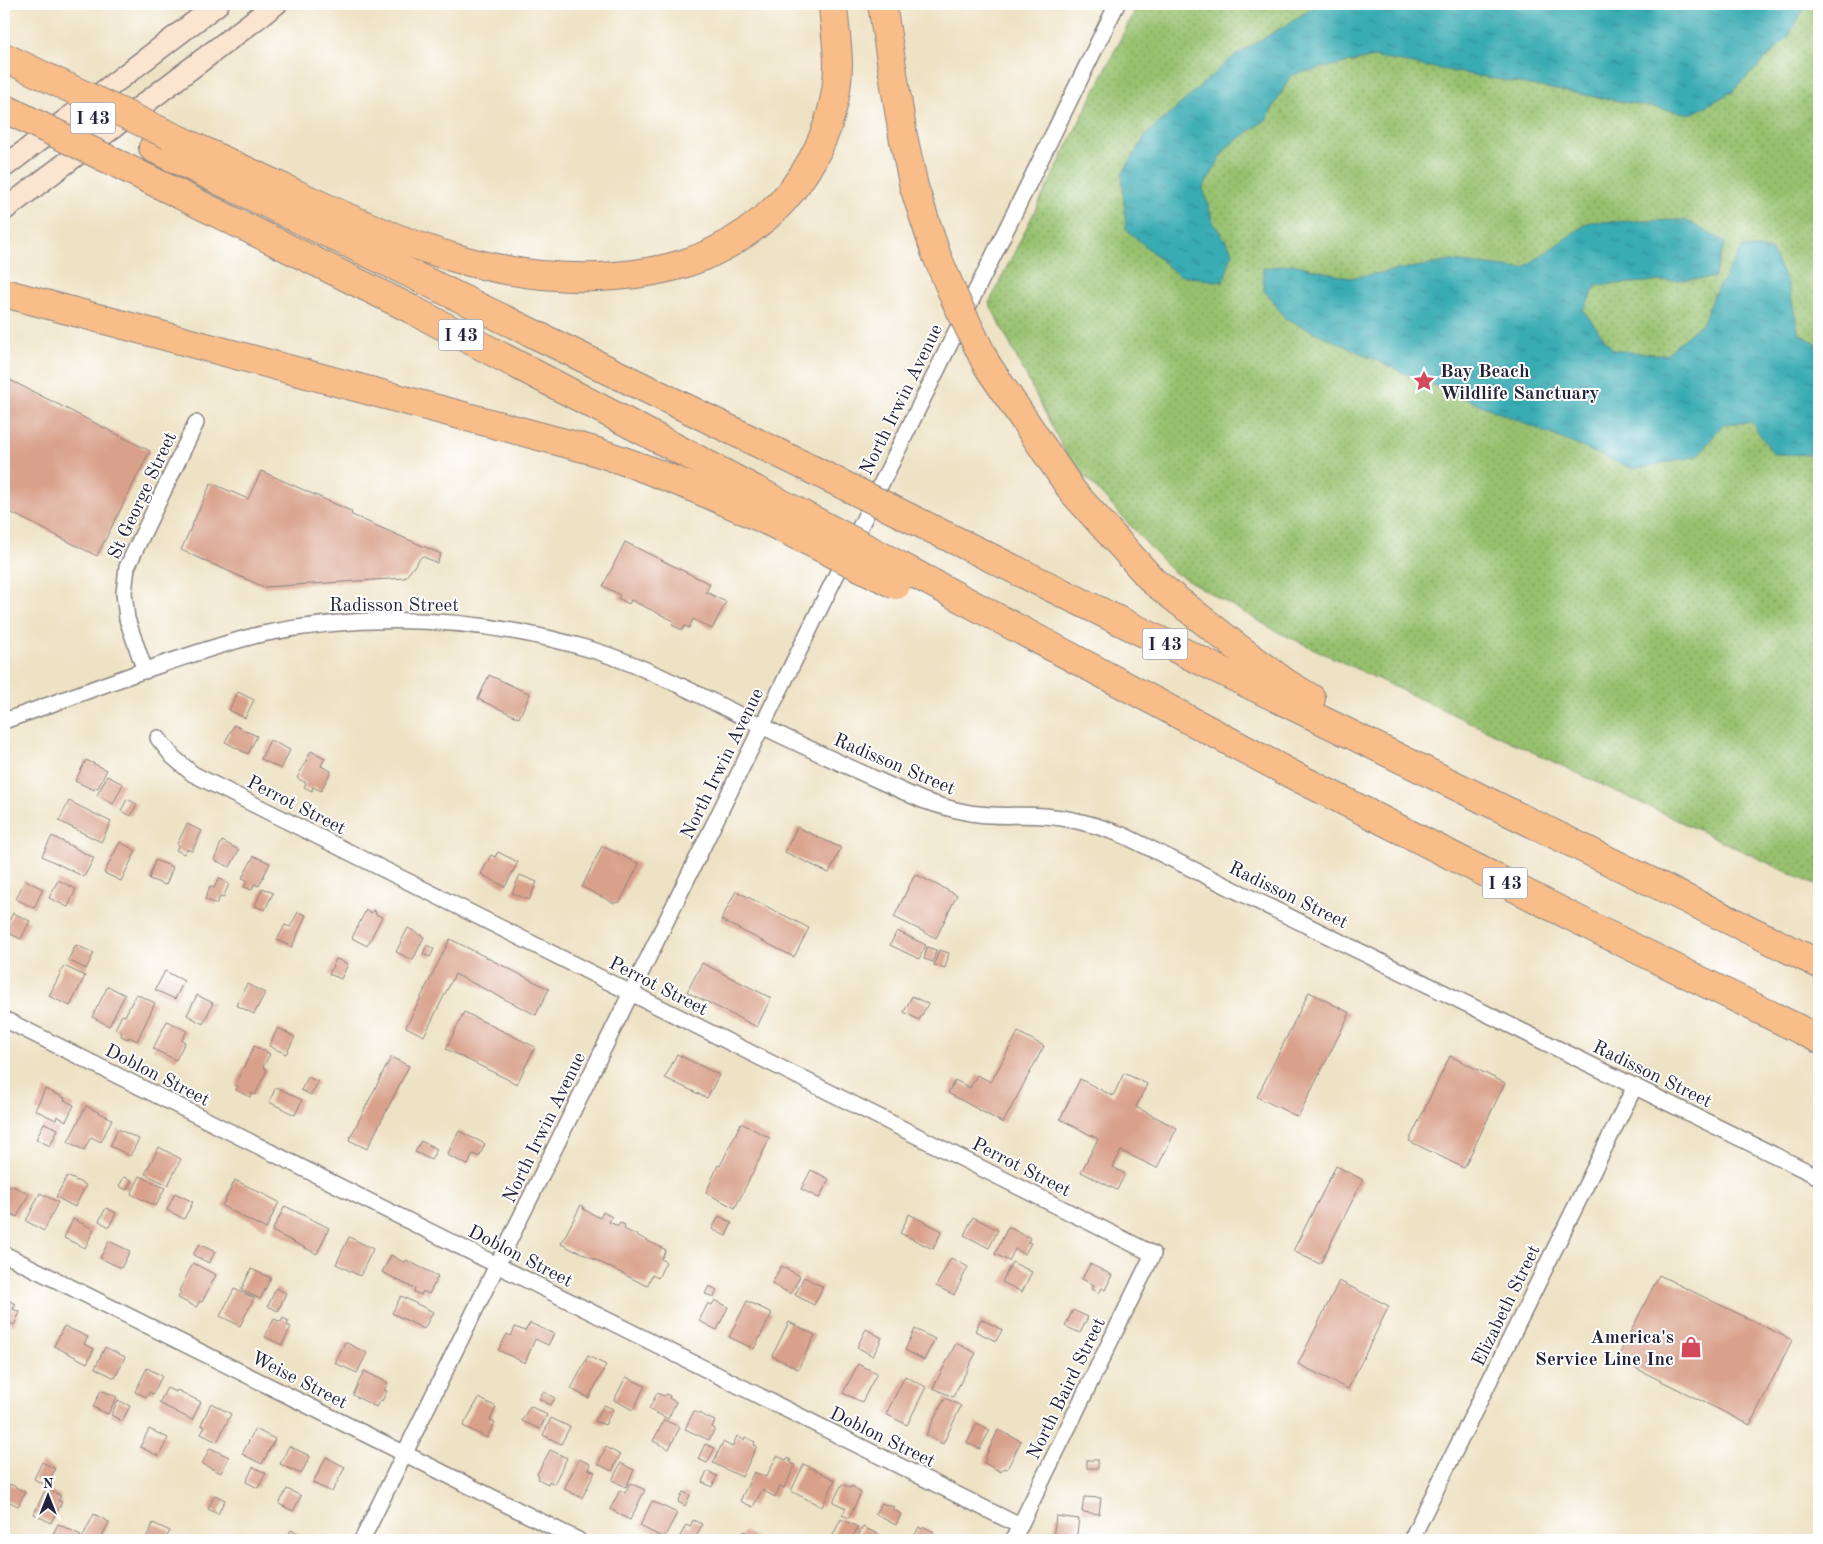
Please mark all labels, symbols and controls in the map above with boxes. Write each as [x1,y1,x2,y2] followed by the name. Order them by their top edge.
[70,102,116,134] road number: I 43
[438,320,484,350] road number: I 43
[857,322,947,479] street label: North Irwin Avenue
[1440,363,1599,404] place label: Bay Beach Wildlife Sanctuary
[1411,368,1437,394] place icon: Bay Beach Wildlife Sanctuary
[105,429,181,563] street label: St George Street
[329,597,459,616] street label: Radisson Street
[1142,629,1188,660] road number: I 43
[678,686,768,843] street label: North Irwin Avenue
[831,731,958,799] street label: Radisson Street
[243,773,348,839] street label: Perrot Street
[1225,859,1350,933] street label: Radisson Street
[1482,868,1528,898] road number: I 43
[605,954,710,1020] street label: Perrot Street
[1589,1038,1714,1112] street label: Radisson Street
[102,1042,212,1111] street label: Doblon Street
[500,1050,590,1207] street label: North Irwin Avenue
[968,1135,1073,1201] street label: Perrot Street
[465,1223,575,1292] street label: Doblon Street
[1470,1242,1545,1370] street label: Elizabeth Street
[1025,1315,1110,1463] street label: North Baird Street
[1535,1329,1674,1370] place label: America's Service Line Inc
[1678,1334,1704,1360] shop icon: America's Service Line Inc
[248,1349,350,1414] street label: Weise Street
[826,1405,938,1472] street label: Doblon Street
[22,1472,72,1522] north arrow
[43,1477,54,1491] text: N

